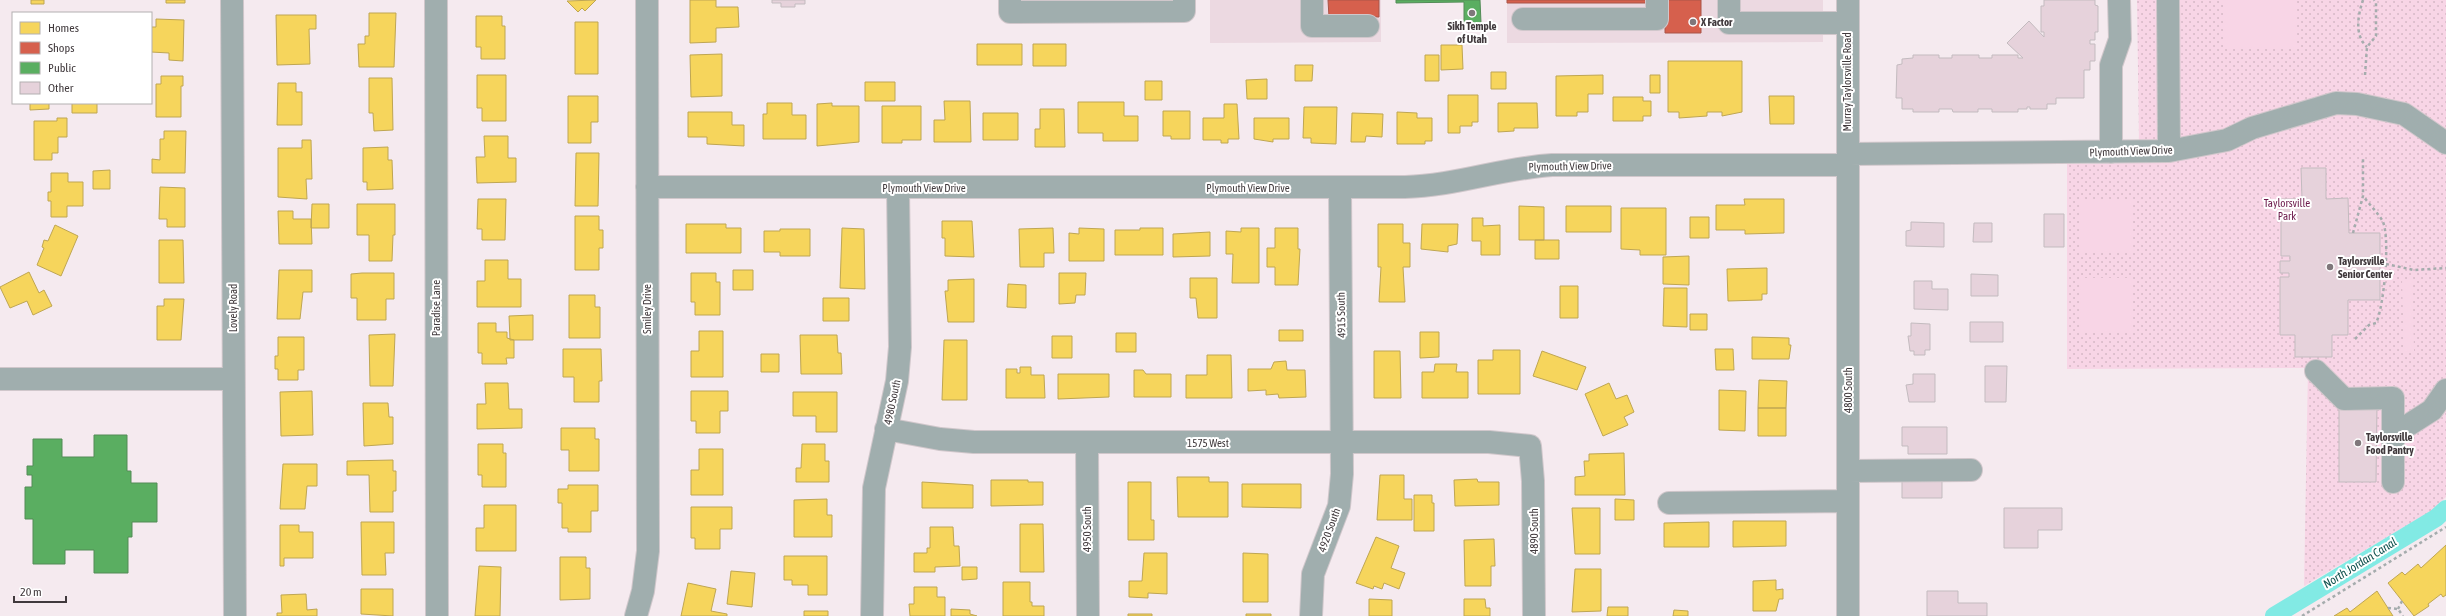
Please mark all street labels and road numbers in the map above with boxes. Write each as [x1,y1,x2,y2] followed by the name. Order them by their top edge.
[1841,32,1853,132] street label: Murray Taylorsville Road
[2089,144,2173,158] street label: Plymouth View Drive
[1528,159,1612,173] street label: Plymouth View Drive
[882,182,966,194] street label: Plymouth View Drive
[1206,182,1290,194] street label: Plymouth View Drive
[430,280,442,336] street label: Paradise Lane
[227,284,239,332] street label: Lovely Road
[641,284,653,334] street label: Smiley Drive
[1335,292,1347,338] street label: 4915 South
[1842,367,1854,413] street label: 4800 South
[881,378,903,426] street label: 4980 South
[1187,437,1229,449] street label: 1575 West
[1081,506,1093,552] street label: 4950 South
[1316,506,1342,554] street label: 4920 South
[1528,508,1540,554] street label: 4890 South

